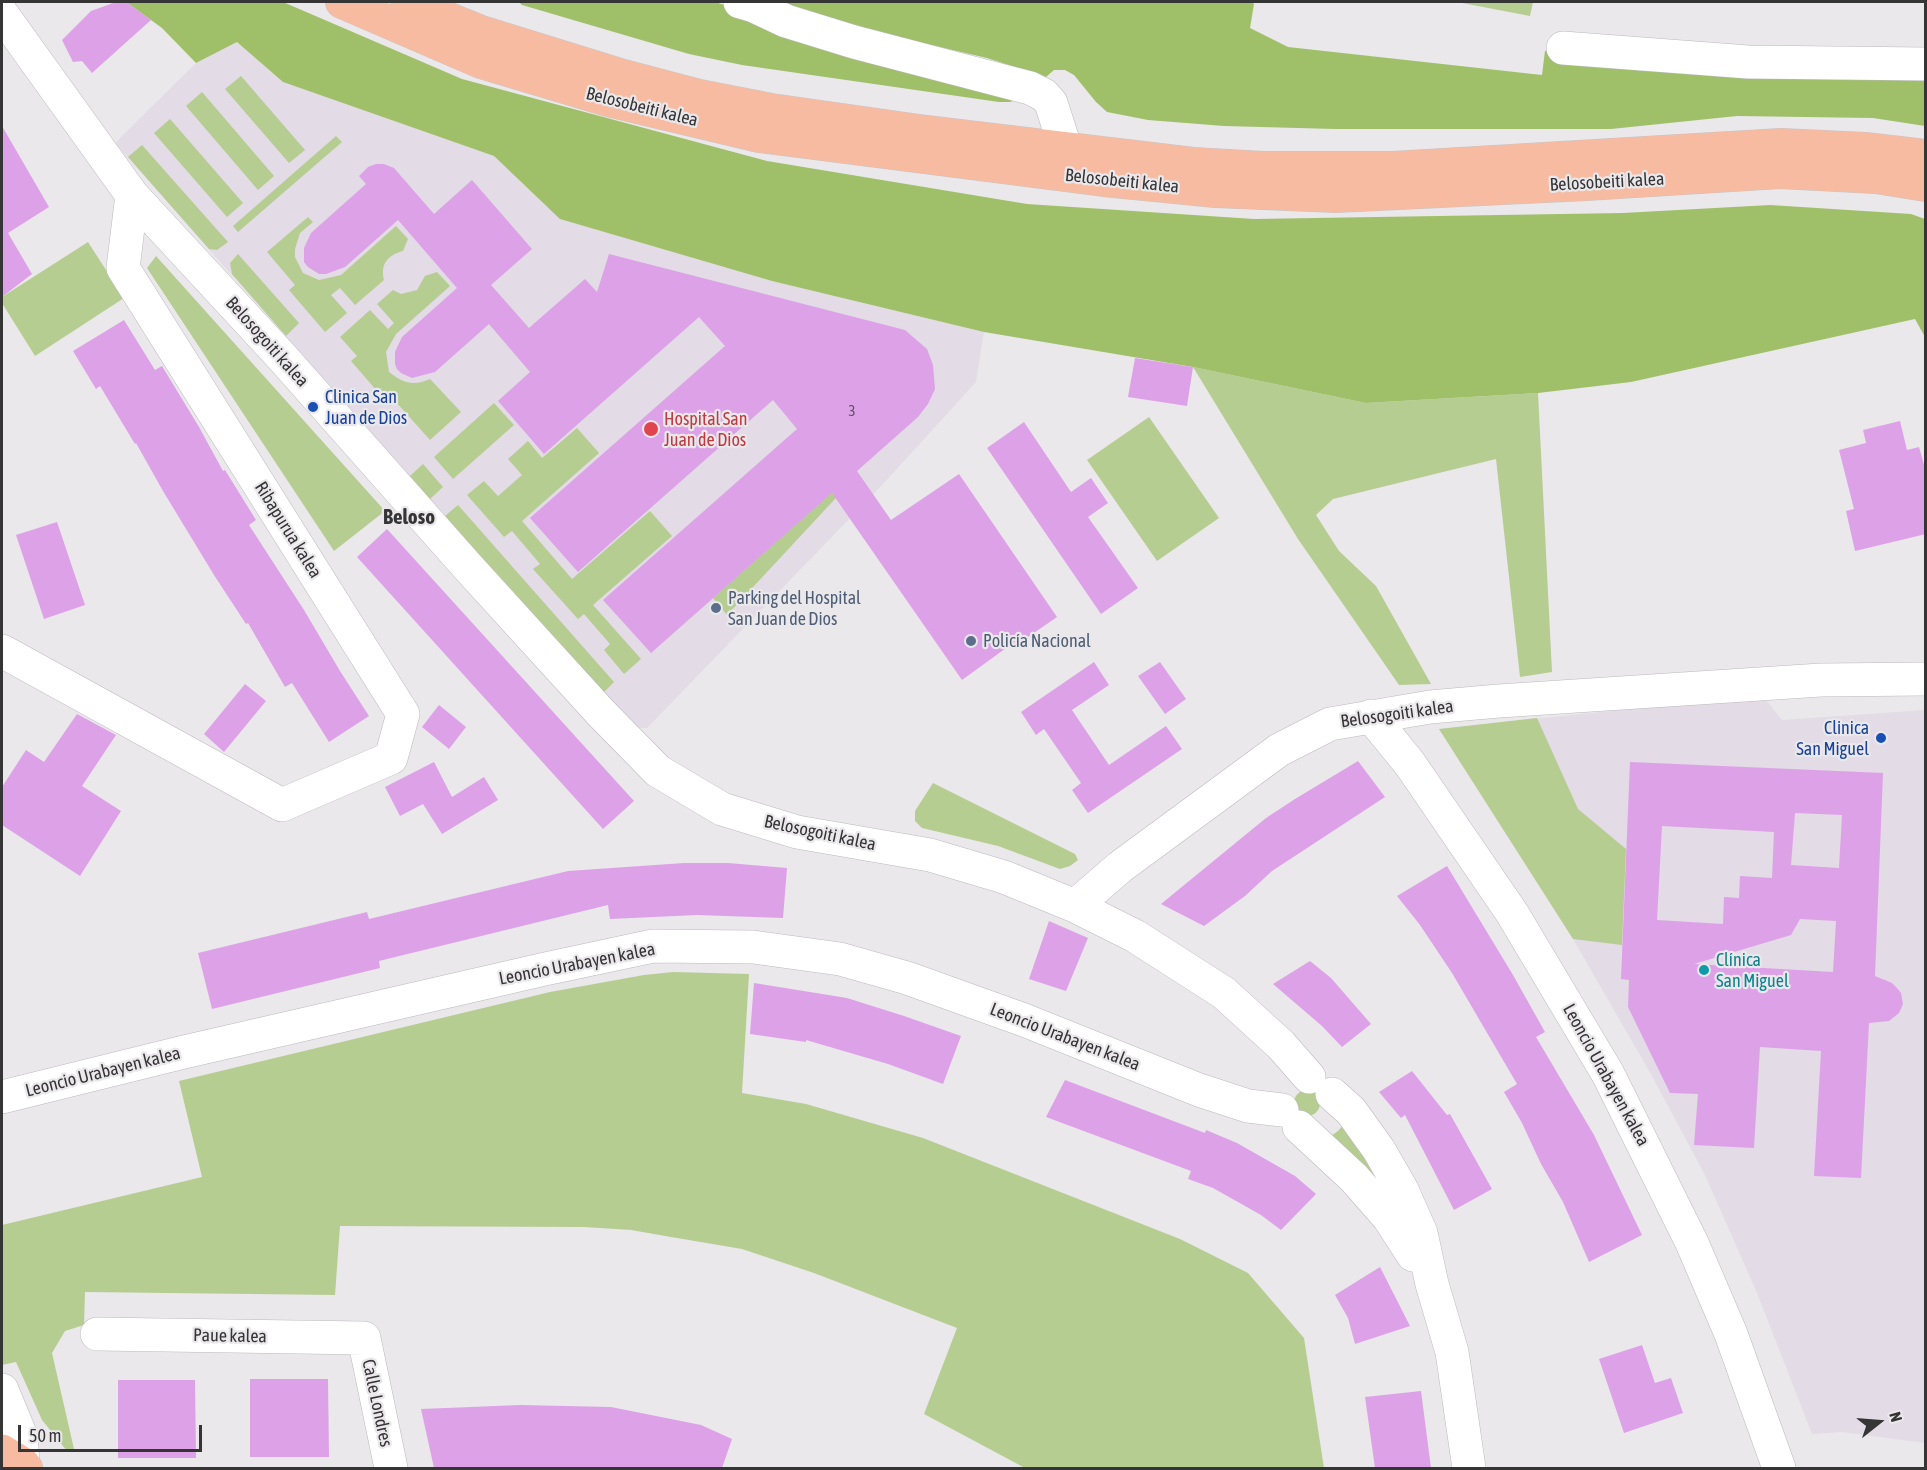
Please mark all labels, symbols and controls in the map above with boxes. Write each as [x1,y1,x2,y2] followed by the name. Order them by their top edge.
[584,83,700,131] street label: Belosobeiti kalea
[1064,164,1180,198] street label: Belosobeiti kalea
[1549,168,1665,196] street label: Belosobeiti kalea
[221,293,313,391] street label: Belosogoiti kalea
[325,386,407,428] place label: Clinica San Juan de Dios
[306,400,320,414] marker: Clinica San Juan de Dios
[848,402,856,420] house number: 3
[664,408,747,450] place label: Hospital San Juan de Dios
[642,420,660,438] marker: Hospital San Juan de Dios
[250,478,326,582] street label: Ribapurua kalea
[383,504,435,530] district label: Beloso
[728,587,861,630] place label: Parking del Hospital San Juan de Dios
[709,601,723,615] marker: Parking del Hospital San Juan de Dios
[983,630,1091,652] place label: Policía Nacional
[964,634,978,648] marker: Policía Nacional
[1339,695,1455,733] street label: Belosogoiti kalea
[1796,717,1869,760] place label: Clinica San Miguel
[1874,731,1888,745] marker: Clinica San Miguel
[762,811,878,855] street label: Belosogoiti kalea
[497,938,657,990] street label: Leoncio Urabayen kalea
[1716,949,1789,992] place label: Clínica San Miguel
[1697,963,1711,977] marker: Clínica San Miguel
[987,998,1143,1076] street label: Leoncio Urabayen kalea
[1558,1000,1654,1150] street label: Leoncio Urabayen kalea
[23,1042,183,1102] street label: Leoncio Urabayen kalea
[193,1325,267,1347] street label: Paue kalea
[357,1357,397,1449] street label: Calle Londres
[1849,1392,1909,1452] north arrow
[1886,1410,1906,1424] text: N
[21,1413,206,1451] scale bar
[29,1425,61,1446] text: 50 m

